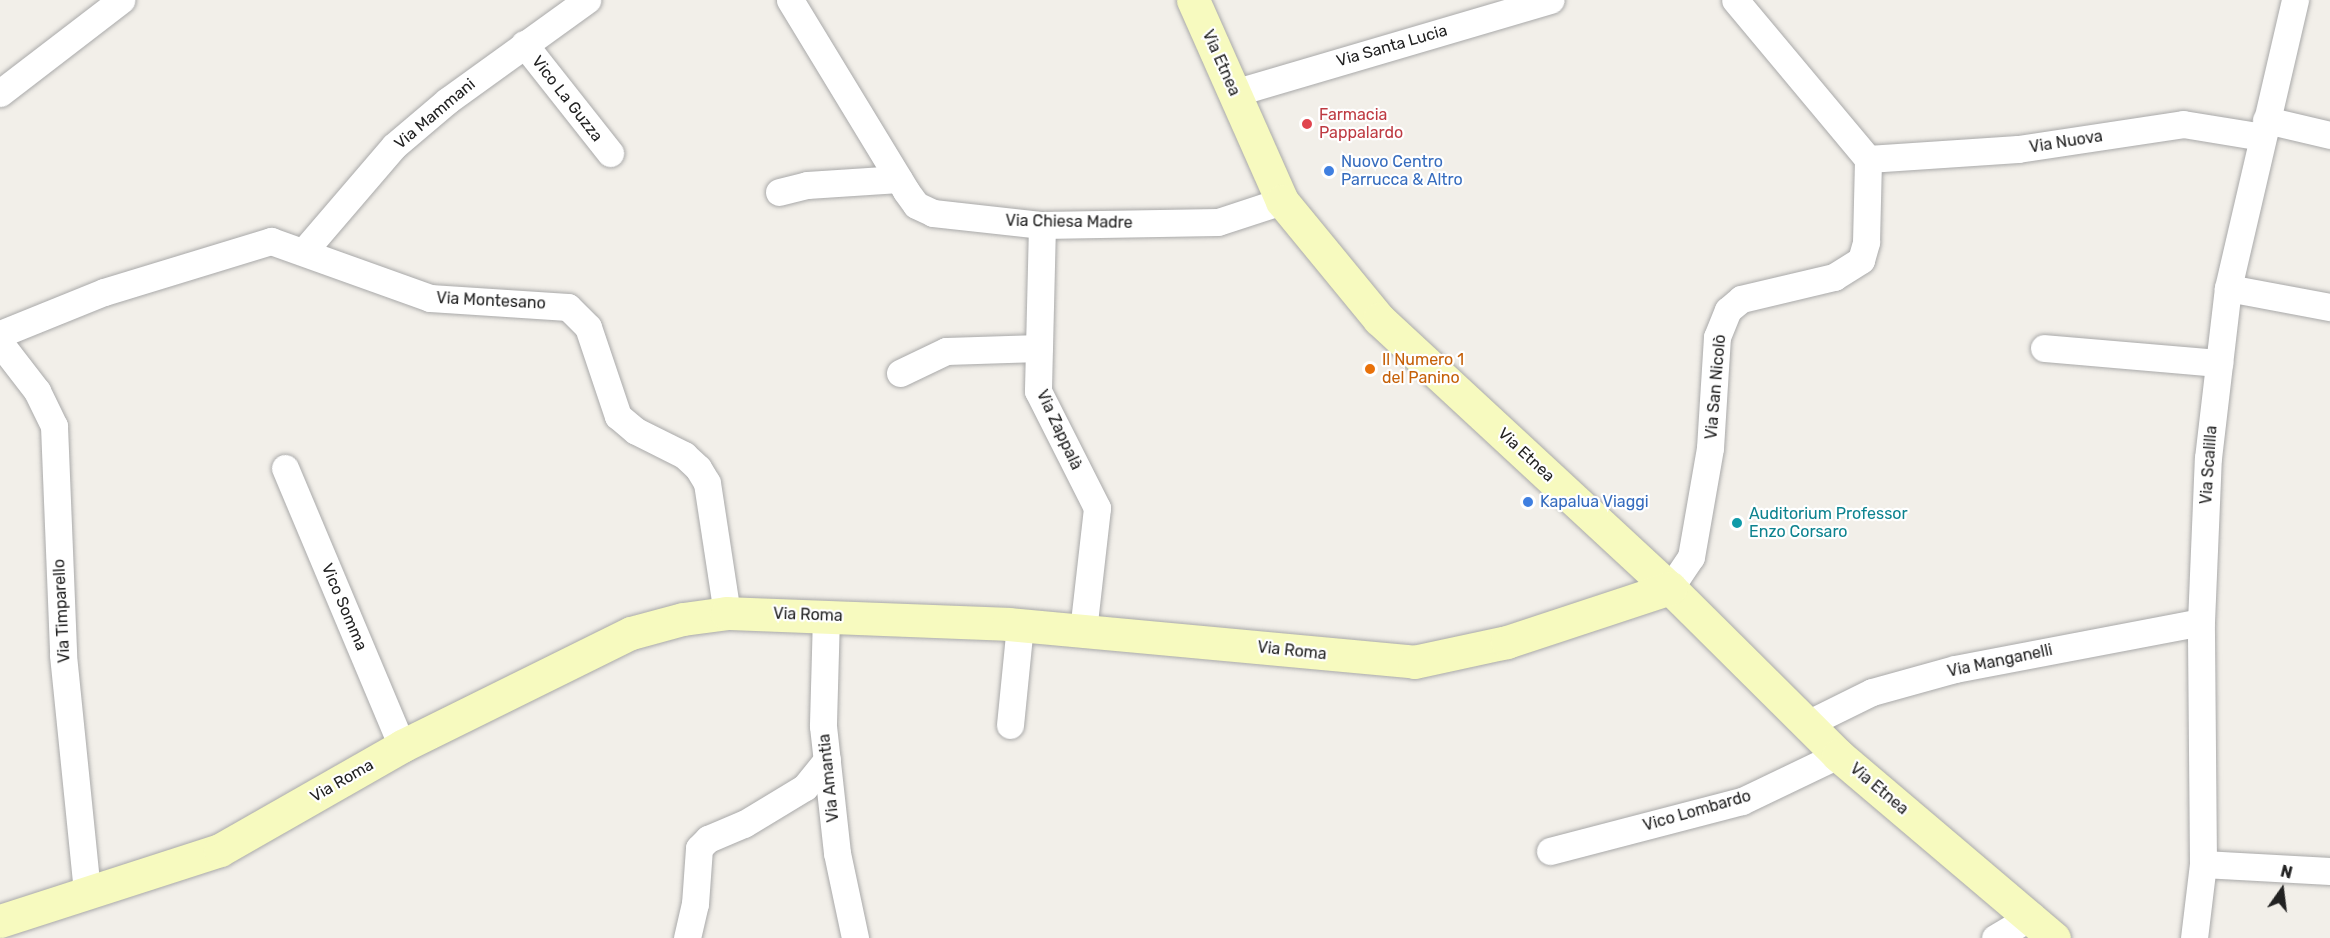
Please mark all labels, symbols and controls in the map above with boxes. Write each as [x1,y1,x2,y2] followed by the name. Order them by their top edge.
[1334,21,1450,71] street label: Via Santa Lucia
[1198,27,1244,99] street label: Via Etnea
[528,52,606,146] street label: Vico La Guzza
[391,75,479,153] street label: Via Mammani
[1319,105,1403,143] place label: Farmacia Pappalardo
[1300,117,1314,131] marker: Farmacia Pappalardo
[2028,127,2104,157] street label: Via Nuova
[1341,152,1463,190] place label: Nuovo Centro Parrucca & Altro
[1322,164,1336,178] marker: Nuovo Centro Parrucca & Altro
[1005,211,1133,233] street label: Via Chiesa Madre
[436,289,546,313] street label: Via Montesano
[1702,334,1730,440] street label: Via San Nicolò
[1382,350,1464,388] place label: Il Numero 1 del Panino
[1363,362,1377,376] marker: Il Numero 1 del Panino
[1032,387,1086,473] street label: Via Zappalà
[1494,424,1558,486] street label: Via Etnea
[2197,425,2221,505] street label: Via Scalilla
[1540,492,1649,512] place label: Kapalua Viaggi
[1521,495,1535,509] marker: Kapalua Viaggi
[1749,504,1908,542] place label: Auditorium Professor Enzo Corsaro
[1730,516,1744,530] marker: Auditorium Professor Enzo Corsaro
[50,558,74,664] street label: Via Timparello
[317,561,371,653] street label: Vico Somma
[773,604,843,626] street label: Via Roma
[1256,638,1328,664] street label: Via Roma
[1946,640,2054,682] street label: Via Manganelli
[815,733,843,823] street label: Via Amantia
[307,755,377,807] street label: Via Roma
[1846,759,1912,819] street label: Via Etnea
[1641,786,1753,836] street label: Vico Lombardo
[2252,860,2312,920] north arrow
[2279,861,2294,883] text: N

